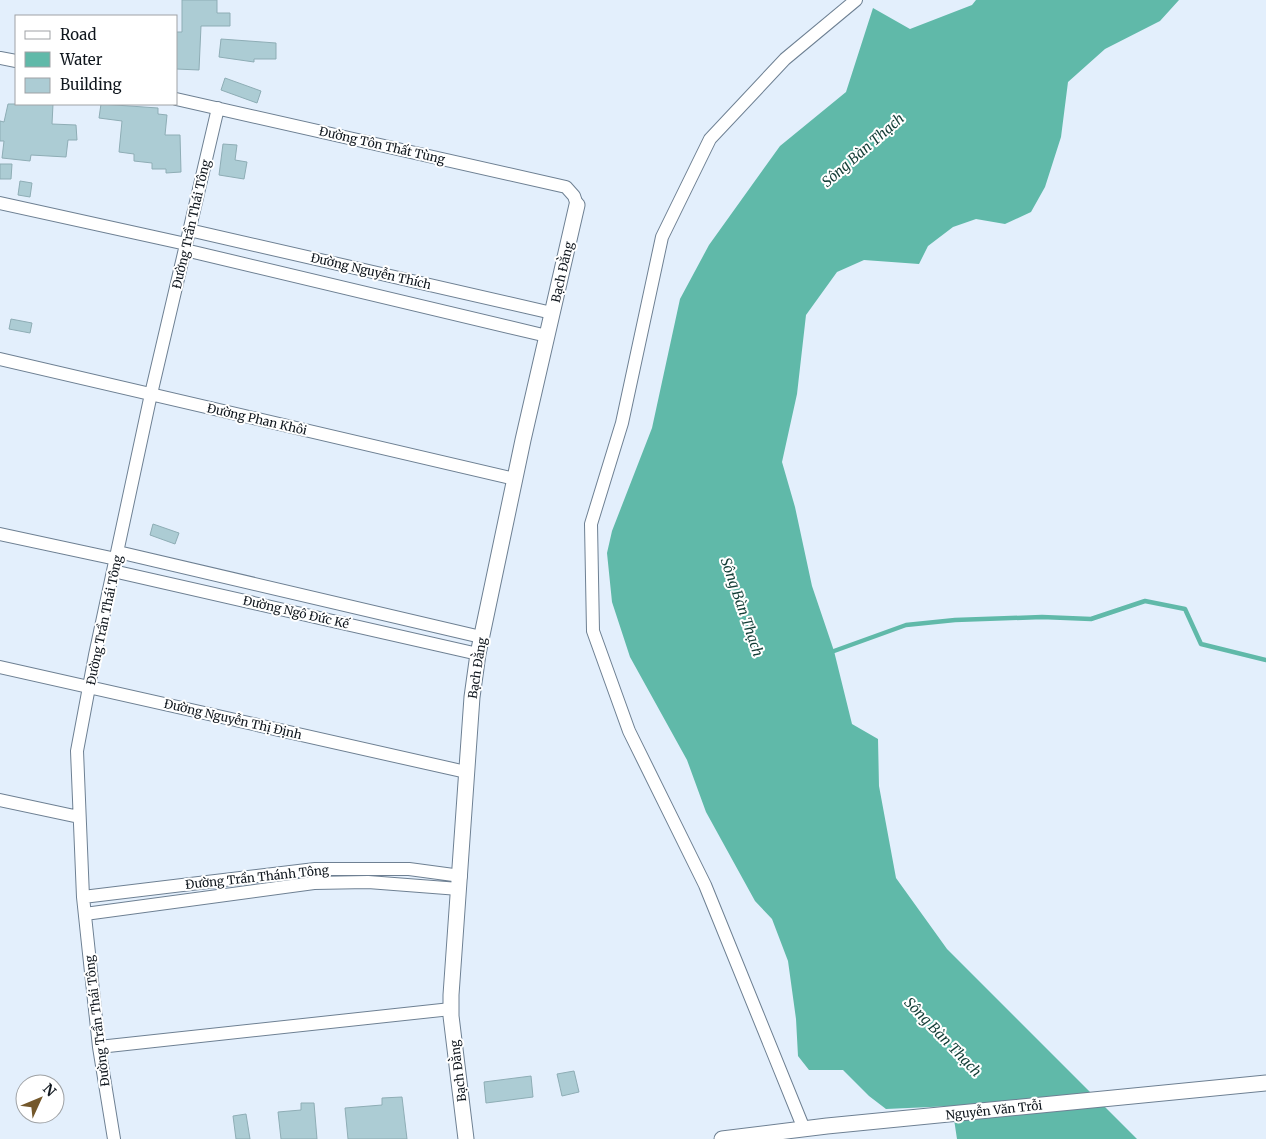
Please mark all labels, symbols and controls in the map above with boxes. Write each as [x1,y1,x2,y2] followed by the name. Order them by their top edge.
[15,15,178,105] legend
[60,25,96,44] text: Road
[59,50,103,69] text: Water
[60,75,122,94] text: Building
[818,109,908,191] water label: Sông Bàn Thạch
[318,123,447,167] street label: Đường Tôn Thất Tùng
[169,157,213,290] street label: Đường Trần Thái Tông
[546,239,576,304] street label: Bạch Đằng
[309,250,433,292] street label: Đường Nguyễn Thích
[206,400,308,438] street label: Đường Phan Khôi
[83,553,125,686] street label: Đường Trần Thái Tông
[717,555,767,659] water label: Sông Bàn Thạch
[242,593,352,632] street label: Đường Ngô Đức Kế
[463,635,489,700] street label: Bạch Đằng
[163,696,304,742] street label: Đường Nguyễn Thị Định
[185,862,330,892] street label: Đường Trần Thánh Tông
[81,954,113,1088] street label: Đường Trần Thái Tông
[901,994,985,1080] water label: Sông Bàn Thạch
[445,1039,469,1103] street label: Bạch Đằng
[15,1074,65,1124] north arrow
[39,1080,60,1100] text: N
[945,1097,1043,1123] street label: Nguyễn Văn Trỗi

